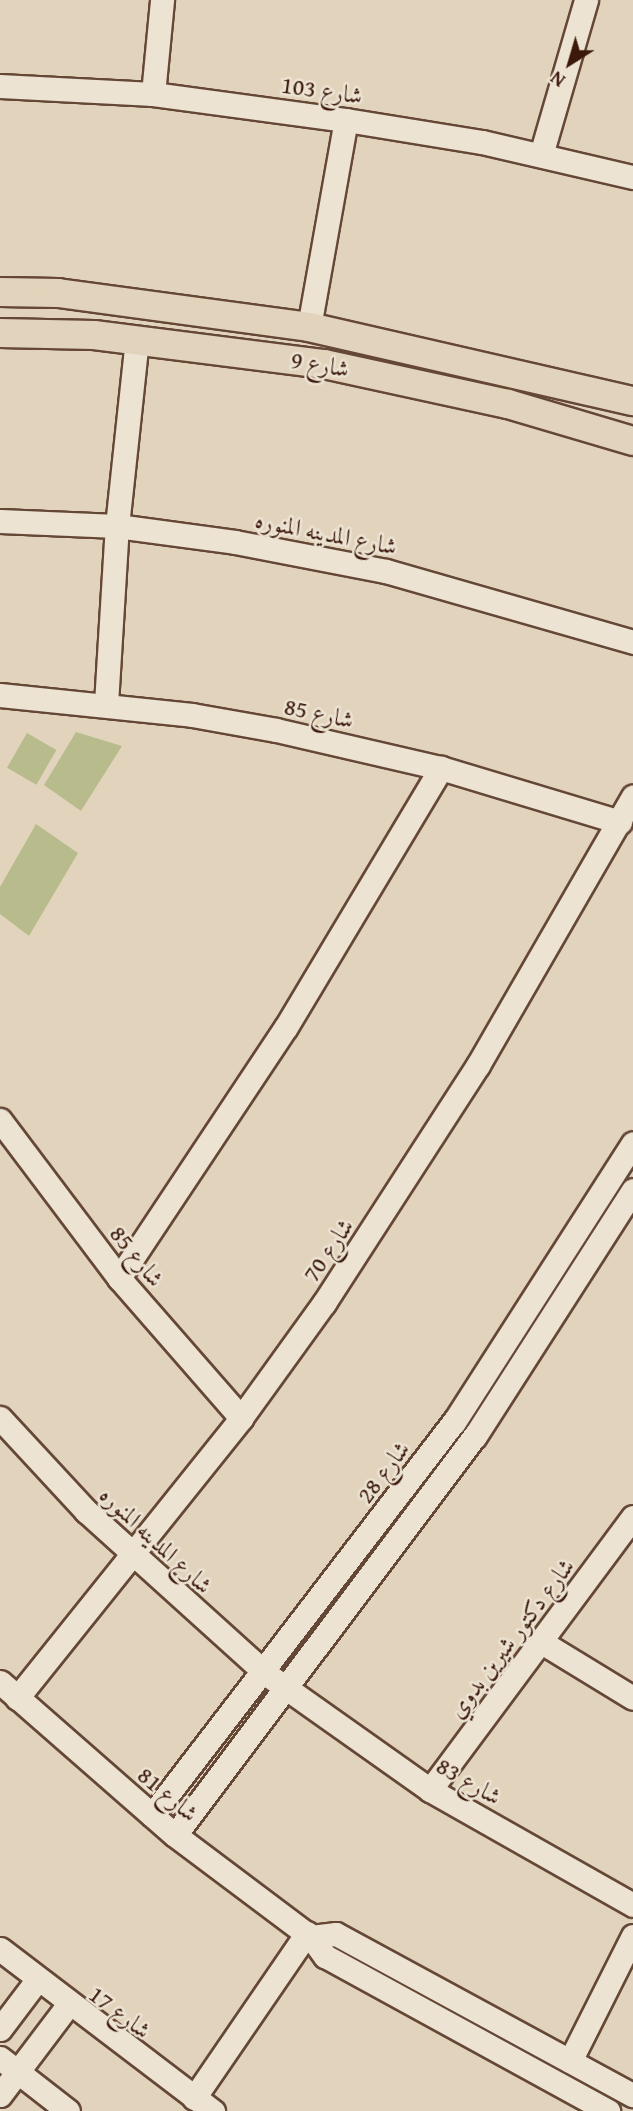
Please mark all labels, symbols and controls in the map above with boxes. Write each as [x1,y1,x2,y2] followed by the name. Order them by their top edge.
[535,28,605,98] north arrow
[544,65,571,95] text: N
[280,70,364,110] street label: شارع 103
[289,345,351,383] street label: شارع 9
[253,505,399,561] street label: شارع المدينه المنوره
[282,692,356,734] street label: شارع 85
[296,1213,360,1287] street label: شارع 70
[104,1220,170,1292] street label: شارع 85
[350,1435,416,1509] street label: شارع 28
[94,1480,218,1600] street label: شارع المدينه المنوره
[442,1552,580,1724] street label: شارع دكتور شيرين بدوي
[431,1751,507,1811] street label: شارع 83
[132,1760,204,1828] street label: شارع 81
[83,1979,157,2045] street label: شارع 17

